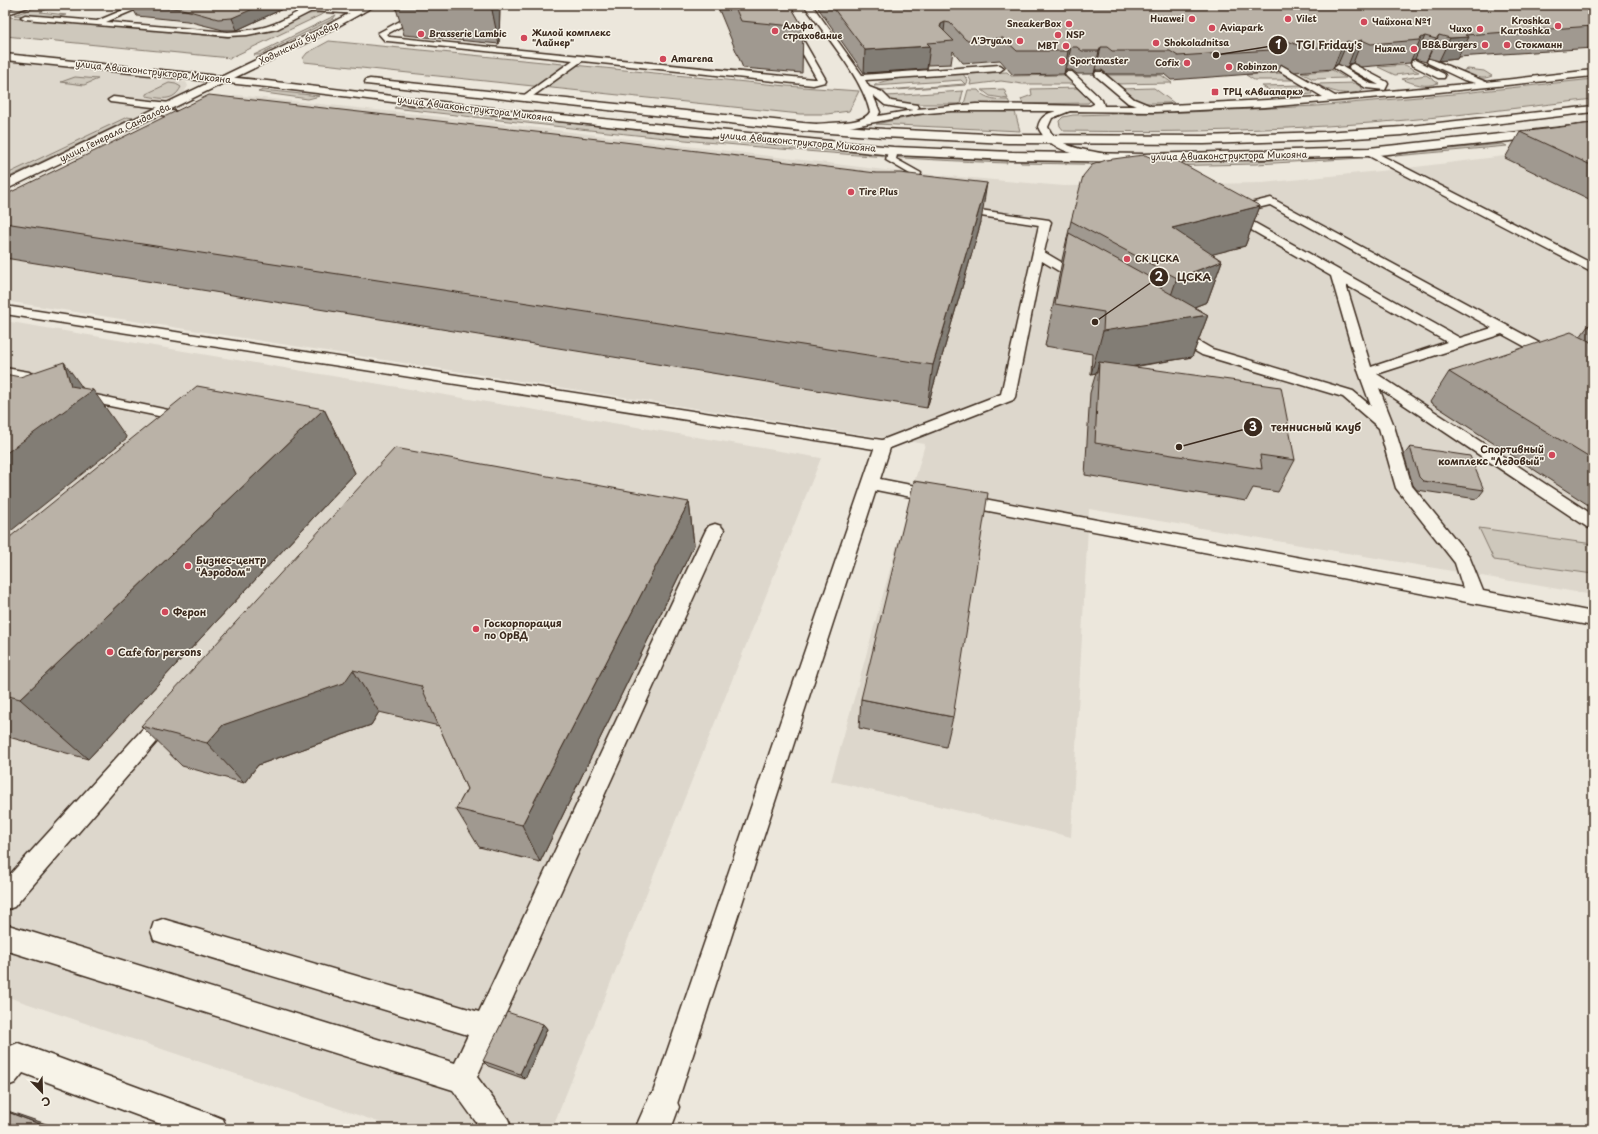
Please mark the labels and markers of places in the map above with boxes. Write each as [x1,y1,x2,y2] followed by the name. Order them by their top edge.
[1150,11,1184,25] place label: Huawei
[1296,11,1317,25] place label: Vilet
[1501,13,1550,37] place label: Kroshka Kartoshka
[1187,14,1197,24] marker: Huawei
[1283,14,1293,24] marker: Vilet
[1372,14,1432,28] place label: Чайхона №1
[1007,16,1061,30] place label: SneakerBox
[1359,17,1369,27] marker: Чайхона №1
[783,18,842,42] place label: Альфа страхование
[1064,19,1074,29] marker: SneakerBox
[1220,20,1264,34] place label: Aviapark
[1449,21,1473,35] place label: Чихо
[1553,21,1563,31] marker: Kroshka Kartoshka
[1207,23,1217,33] marker: Aviapark
[1475,24,1485,34] marker: Чихо
[531,25,611,49] place label: Жилой комплекс "Лайнер"
[429,26,507,40] place label: Brasserie Lambic
[770,26,780,36] marker: Альфа страхование
[1066,27,1085,41] place label: NSP
[416,29,426,39] marker: Brasserie Lambic
[1053,30,1063,40] marker: NSP
[519,33,529,43] marker: Жилой комплекс "Лайнер"
[971,33,1012,47] place label: Л'Этуаль
[1268,34,1370,57] callout: TGI Friday's
[1164,35,1229,49] place label: Shokoladnitsa
[1015,36,1025,46] marker: Л'Этуаль
[1422,37,1478,51] place label: BB&Burgers
[1515,37,1563,51] place label: Стокманн
[1038,38,1059,52] place label: MBT
[1151,38,1161,48] marker: Shokoladnitsa
[1480,40,1490,50] marker: BB&Burgers
[1502,40,1512,50] marker: Стокманн
[1061,41,1071,51] marker: MBT
[1375,41,1407,55] place label: Нияма
[1409,44,1419,54] marker: Нияма
[670,51,713,65] place label: Amarena
[1070,53,1129,67] place label: Sportmaster
[658,54,668,64] marker: Amarena
[1155,55,1179,69] place label: Cofix
[1057,56,1067,66] marker: Sportmaster
[1182,58,1192,68] marker: Cofix
[1237,59,1278,73] place label: Robinzon
[1224,62,1234,72] marker: Robinzon
[1223,84,1304,98] place label: ТРЦ «Авиапарк»
[1210,87,1220,97] marker: ТРЦ «Авиапарк»
[859,184,898,198] place label: Tire Plus
[846,187,856,197] marker: Tire Plus
[1135,251,1179,265] place label: СК ЦСКА
[1122,254,1132,264] marker: СК ЦСКА
[1149,266,1219,289] callout: ЦСКА
[1243,415,1369,438] callout: теннисный клуб
[1438,441,1544,468] place label: Спортивный комплекс "Ледовый"
[1547,450,1557,460] marker: Спортивный комплекс "Ледовый"
[196,552,266,579] place label: Бизнес-центр "Аэродом"
[183,561,193,571] marker: Бизнес-центр "Аэродом"
[173,604,207,619] place label: Ферон
[160,607,170,617] marker: Ферон
[484,615,562,642] place label: Госкорпорация по ОрВД
[471,624,481,634] marker: Госкорпорация по ОрВД
[118,644,201,659] place label: Cafe for persons
[105,647,115,657] marker: Cafe for persons

